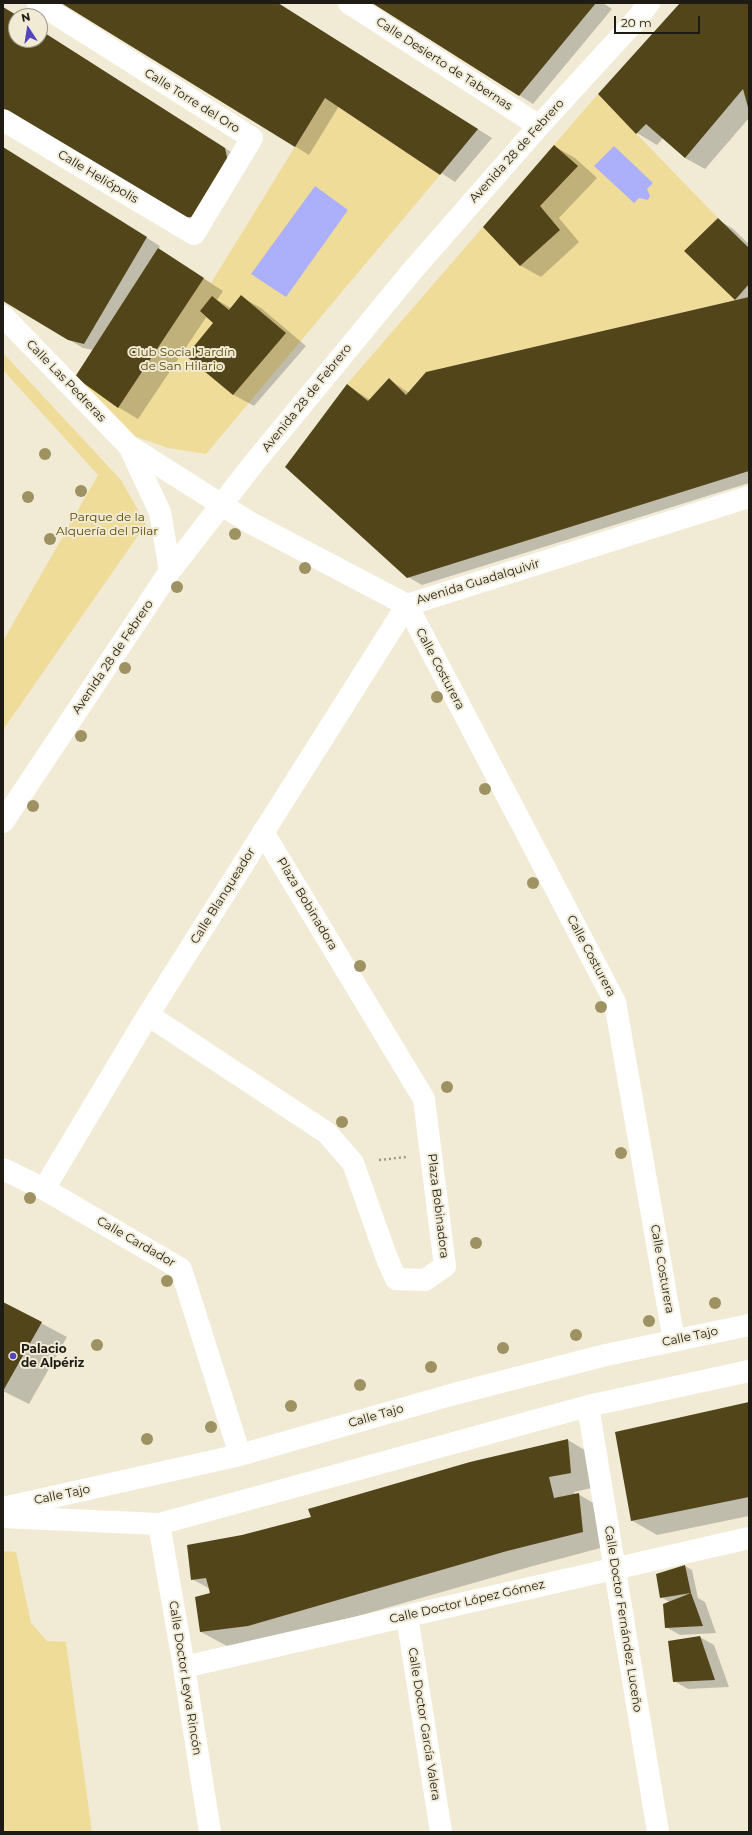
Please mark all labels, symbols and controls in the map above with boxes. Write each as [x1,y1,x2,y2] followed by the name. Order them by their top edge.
[8,8,48,48] north arrow
[616,8,702,34] scale bar
[20,9,32,25] text: N
[373,15,515,113] street label: Calle Desierto de Tabernas
[621,15,652,30] text: 20 m
[142,66,242,136] street label: Calle Torre del Oro
[467,96,567,206] street label: Avenida 28 de Febrero
[55,147,141,207] street label: Calle Heliópolis
[23,337,109,425] street label: Calle Las Pedreras
[259,341,355,455] street label: Avenida 28 de Febrero
[129,345,235,373] park label: Club Social Jardín de San Hilario
[56,510,158,538] park label: Parque de la Alquería del Pilar
[415,556,541,608] street label: Avenida Guadalquivir
[69,597,157,717] street label: Avenida 28 de Febrero
[412,626,468,712] street label: Calle Costurera
[188,845,258,947] street label: Calle Blanqueador
[274,855,340,953] street label: Plaza Bobinadora
[563,913,619,999] street label: Calle Costurera
[424,1153,452,1259] street label: Plaza Bobinadora
[94,1214,178,1270] street label: Calle Cardador
[647,1223,677,1315] street label: Calle Costurera
[661,1324,719,1350] street label: Calle Tajo
[21,1342,84,1370] place label: Palacio de Alpériz
[8,1351,18,1361] marker: Palacio de Alpériz
[347,1401,405,1431] street label: Calle Tajo
[33,1482,91,1508] street label: Calle Tajo
[601,1525,645,1713] street label: Calle Doctor Fernández Luceño
[388,1577,546,1627] street label: Calle Doctor López Gómez
[166,1600,204,1756] street label: Calle Doctor Leyva Rincón
[405,1647,443,1801] street label: Calle Doctor García Valera

